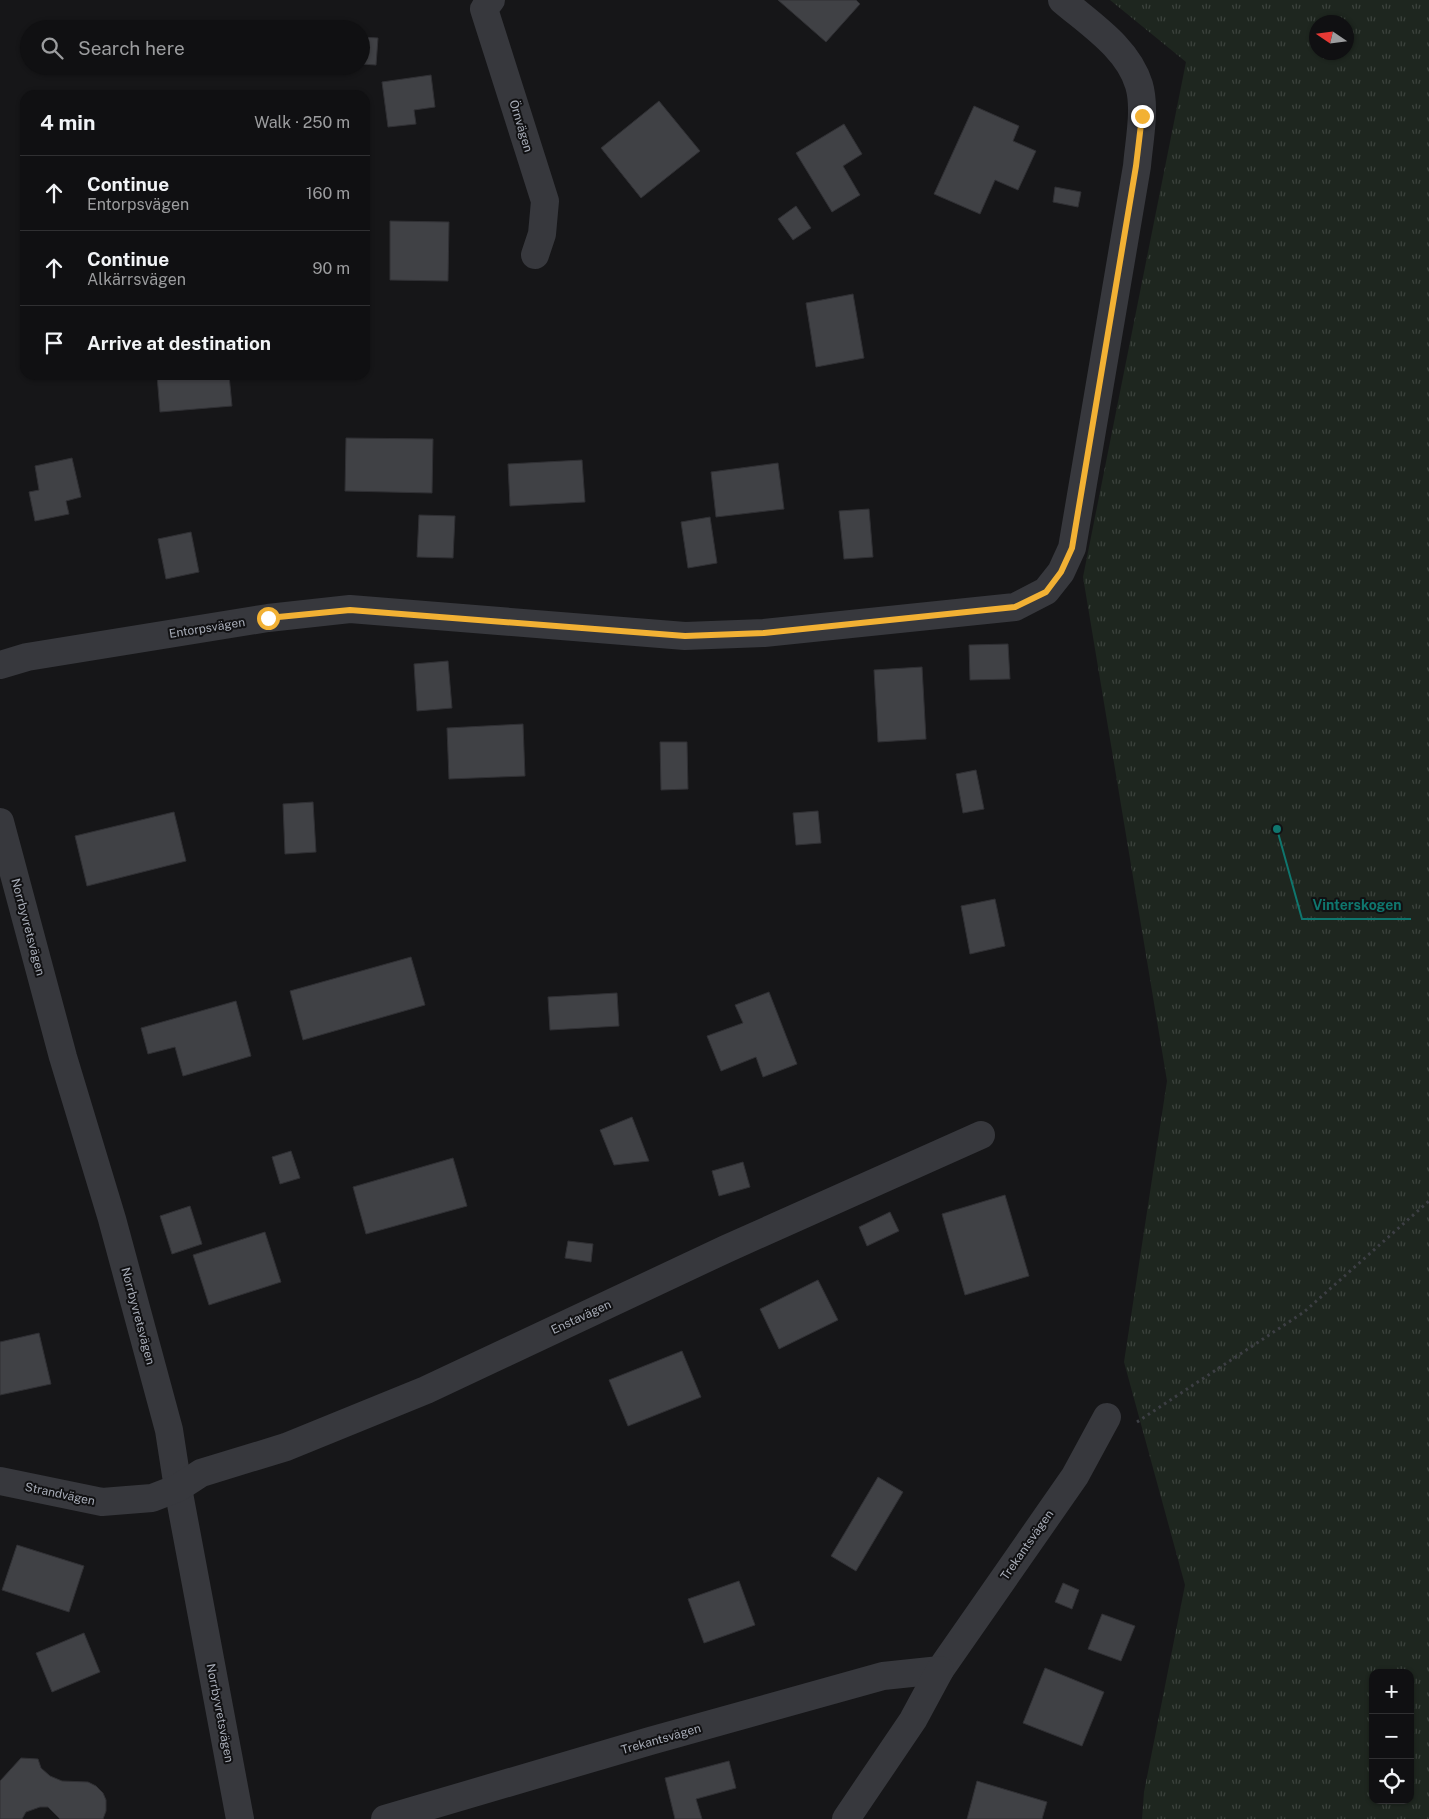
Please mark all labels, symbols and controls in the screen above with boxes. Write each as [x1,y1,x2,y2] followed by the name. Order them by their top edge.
[1309,15,1354,60] north arrow
[20,20,370,75] search box
[38,34,66,62] icon: search
[78,37,185,59] text: Search here
[506,98,536,154] street label: Örnvägen
[1131,105,1154,128] route end
[40,110,95,135] text: 4 min
[254,113,350,132] text: Walk · 250 m
[87,173,169,195] text: Continue
[40,179,68,207] icon: ahead
[306,184,350,203] text: 160 m
[87,195,189,214] text: Entorpsvägen
[87,248,169,270] text: Continue
[40,254,68,282] icon: ahead
[313,259,350,278] text: 90 m
[87,270,186,289] text: Alkärrsvägen
[40,329,68,357] icon: arrive
[87,332,271,354] text: Arrive at destination
[257,607,280,630] route start
[168,615,246,641] street label: Entorpsvägen
[8,877,48,977] street label: Norrbyvretsvägen
[1302,890,1411,919] callout: Vinterskogen
[1312,897,1402,913] text: Vinterskogen
[118,1266,158,1366] street label: Norrbyvretsvägen
[549,1297,613,1337] street label: Enstavägen
[24,1480,96,1508] street label: Strandvägen
[998,1507,1056,1583] street label: Trekantsvägen
[204,1662,236,1764] street label: Norrbyvretsvägen
[1369,1669,1414,1804] map controls
[1369,1669,1414,1714] button: +
[1369,1714,1414,1759] button: −
[620,1721,703,1757] street label: Trekantsvägen
[1369,1759,1414,1804] button: locate

